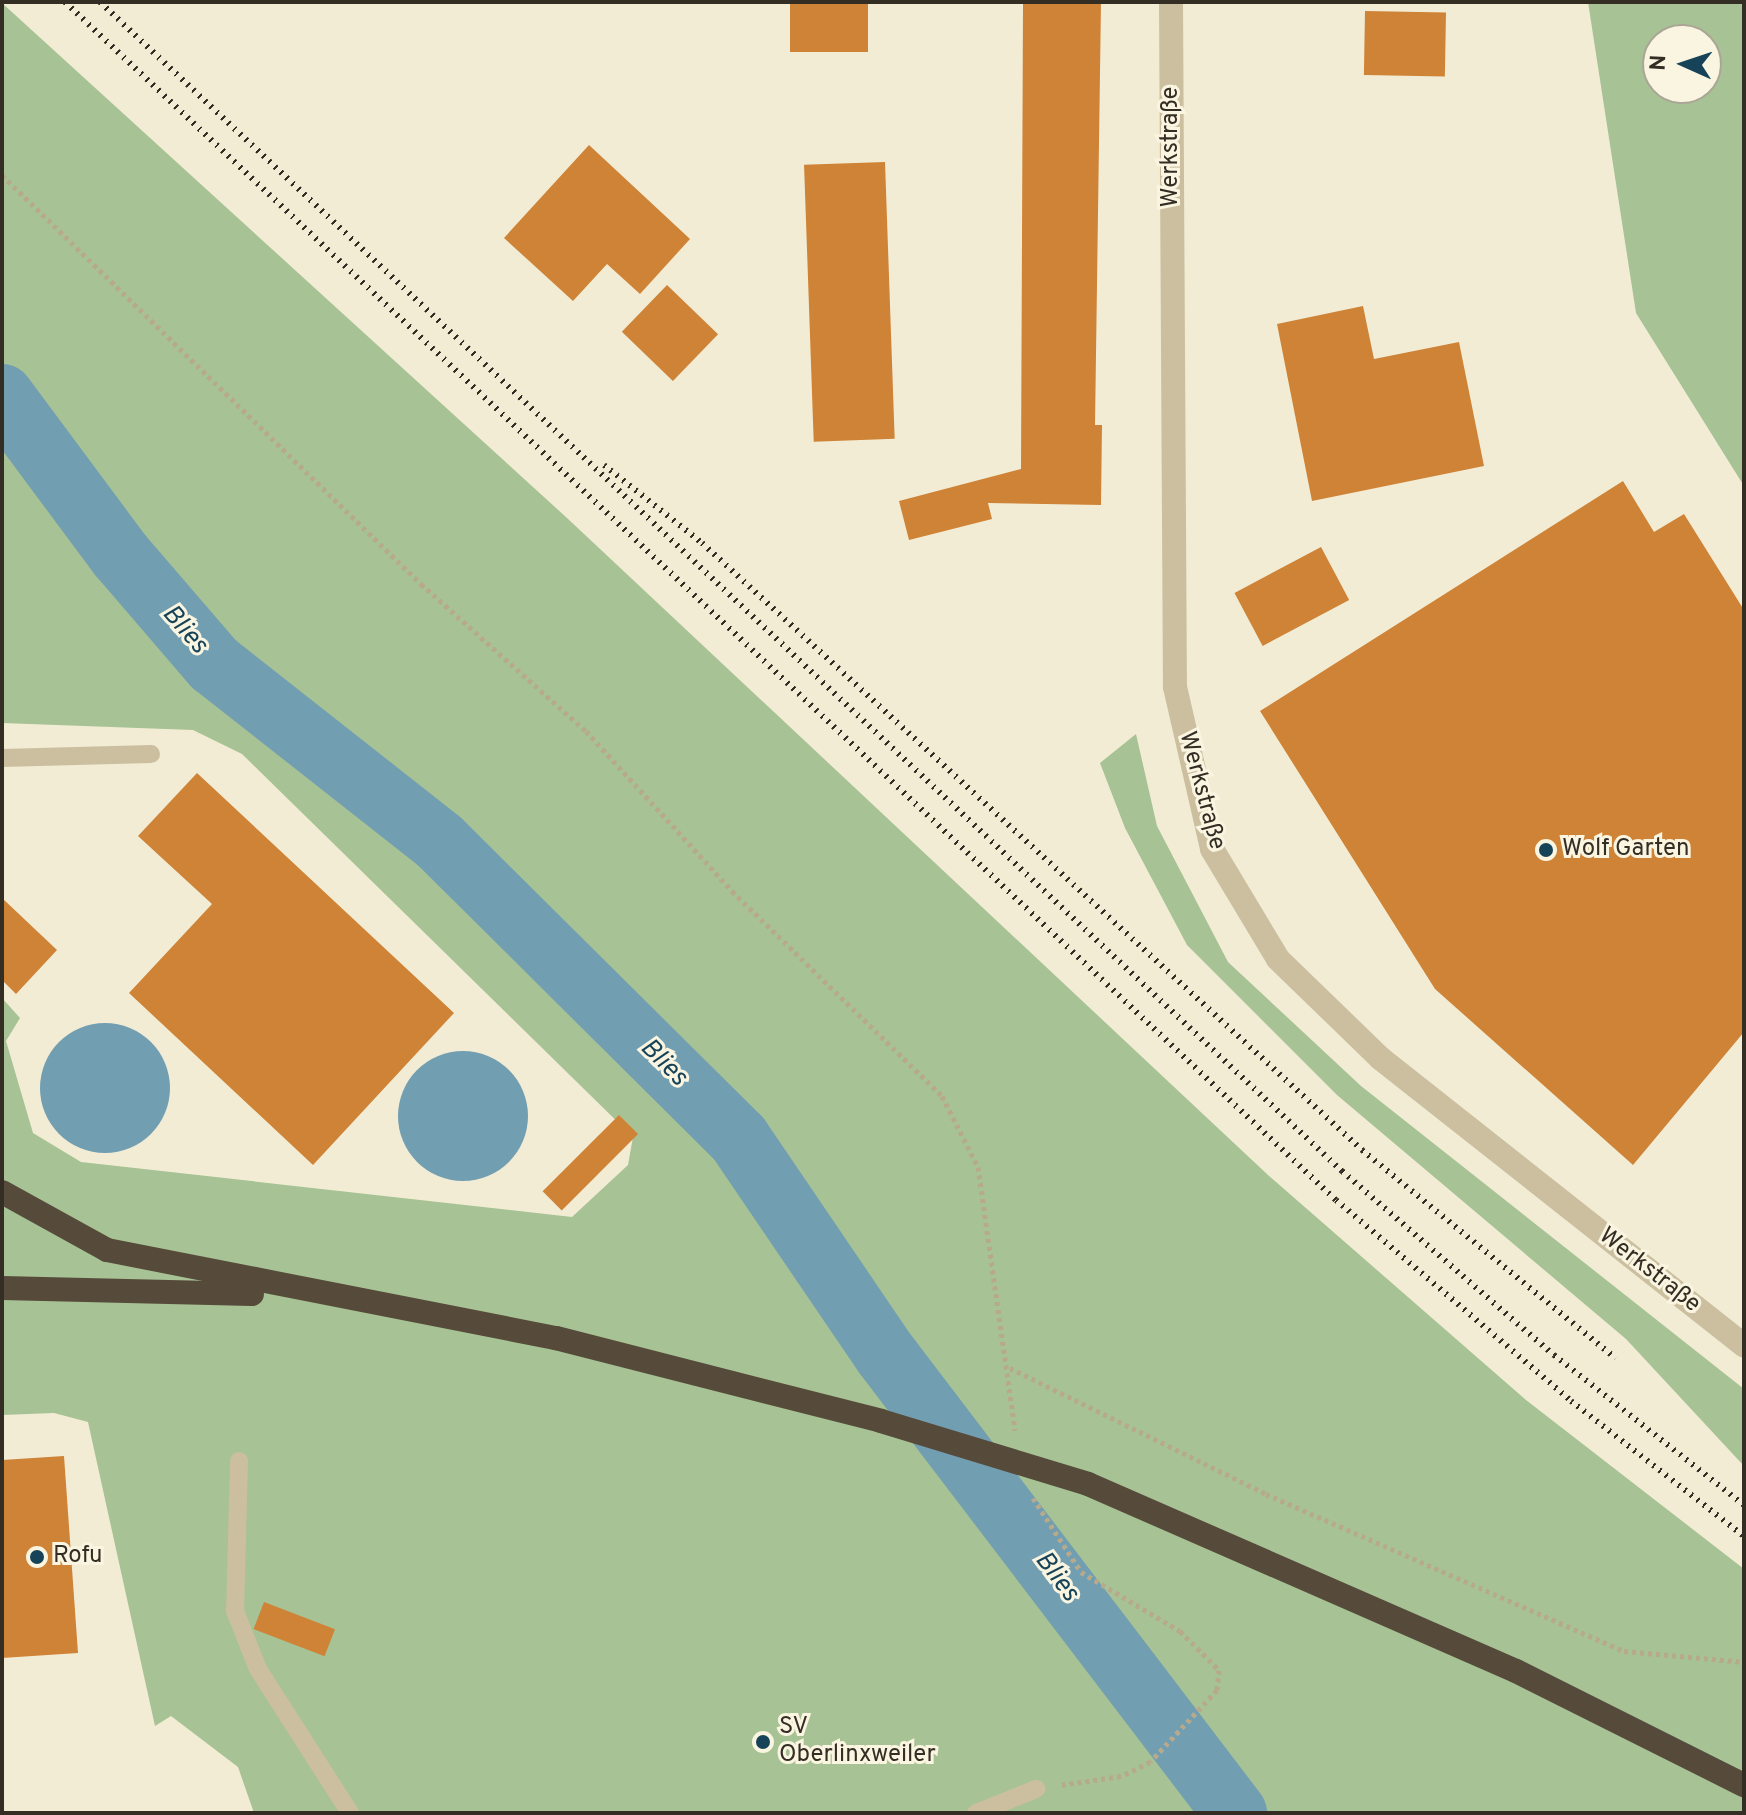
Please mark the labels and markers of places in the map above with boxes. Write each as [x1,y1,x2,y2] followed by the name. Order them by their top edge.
[1562,836,1690,864] place label: Wolf Garten
[1537,841,1555,859] marker: Wolf Garten
[53,1543,102,1571] place label: Rofu
[28,1548,46,1566] marker: Rofu
[779,1714,936,1770] place label: SV Oberlinxweiler
[754,1733,772,1751] marker: SV Oberlinxweiler

